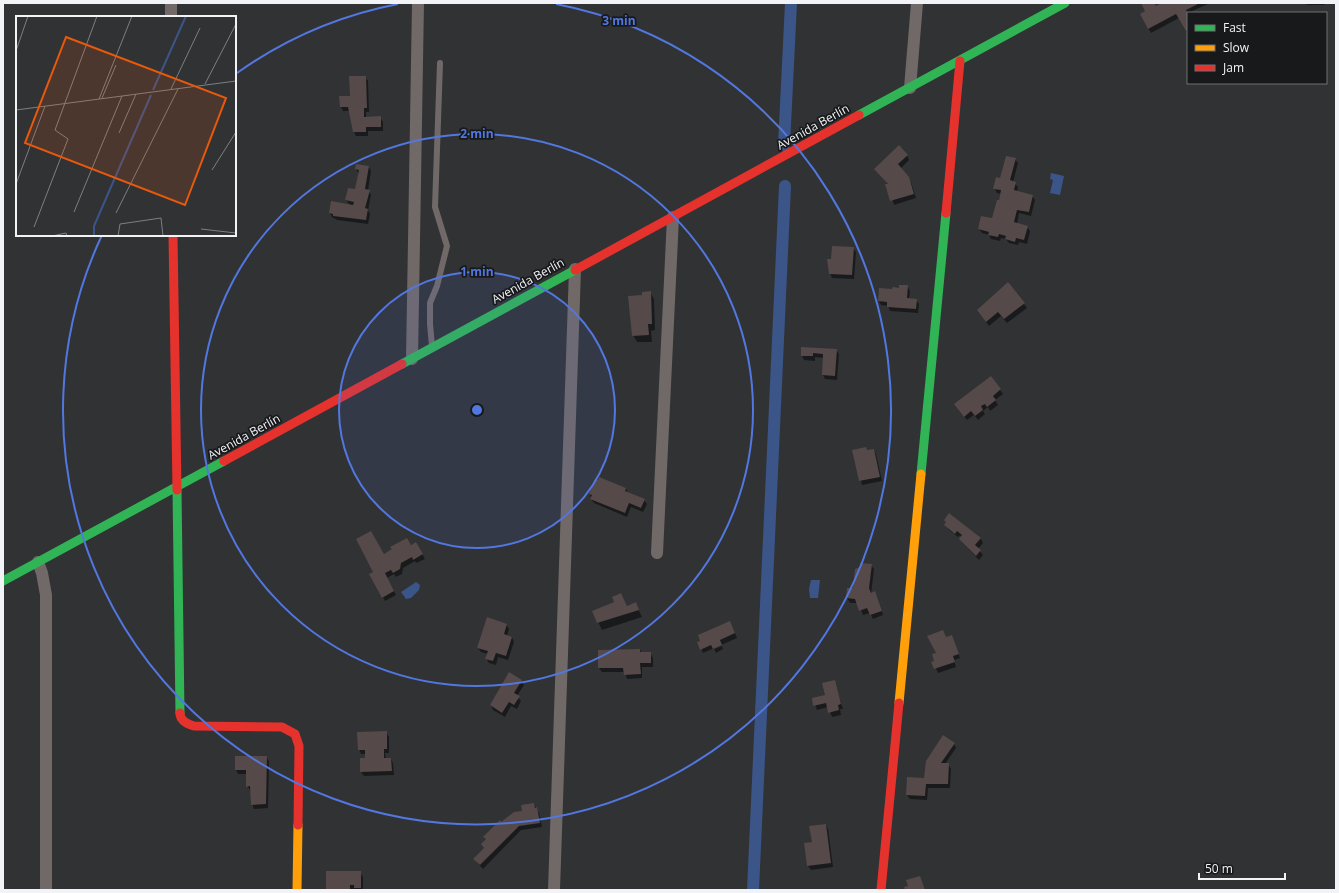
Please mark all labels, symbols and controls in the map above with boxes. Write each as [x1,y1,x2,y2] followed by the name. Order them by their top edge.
[602,12,636,29] text: 3 min
[1187,12,1327,84] legend
[16,16,236,236] inset map
[1223,19,1246,36] text: Fast
[1223,39,1250,56] text: Slow
[1222,59,1244,76] text: Jam
[773,100,852,154] street label: Avenida Berlín
[460,125,494,142] text: 2 min
[488,254,567,308] street label: Avenida Berlín
[460,263,494,280] text: 1 min
[470,403,484,417] centre of rings
[204,410,283,464] street label: Avenida Berlín
[1199,855,1285,881] scale bar
[1205,860,1233,877] text: 50 m

